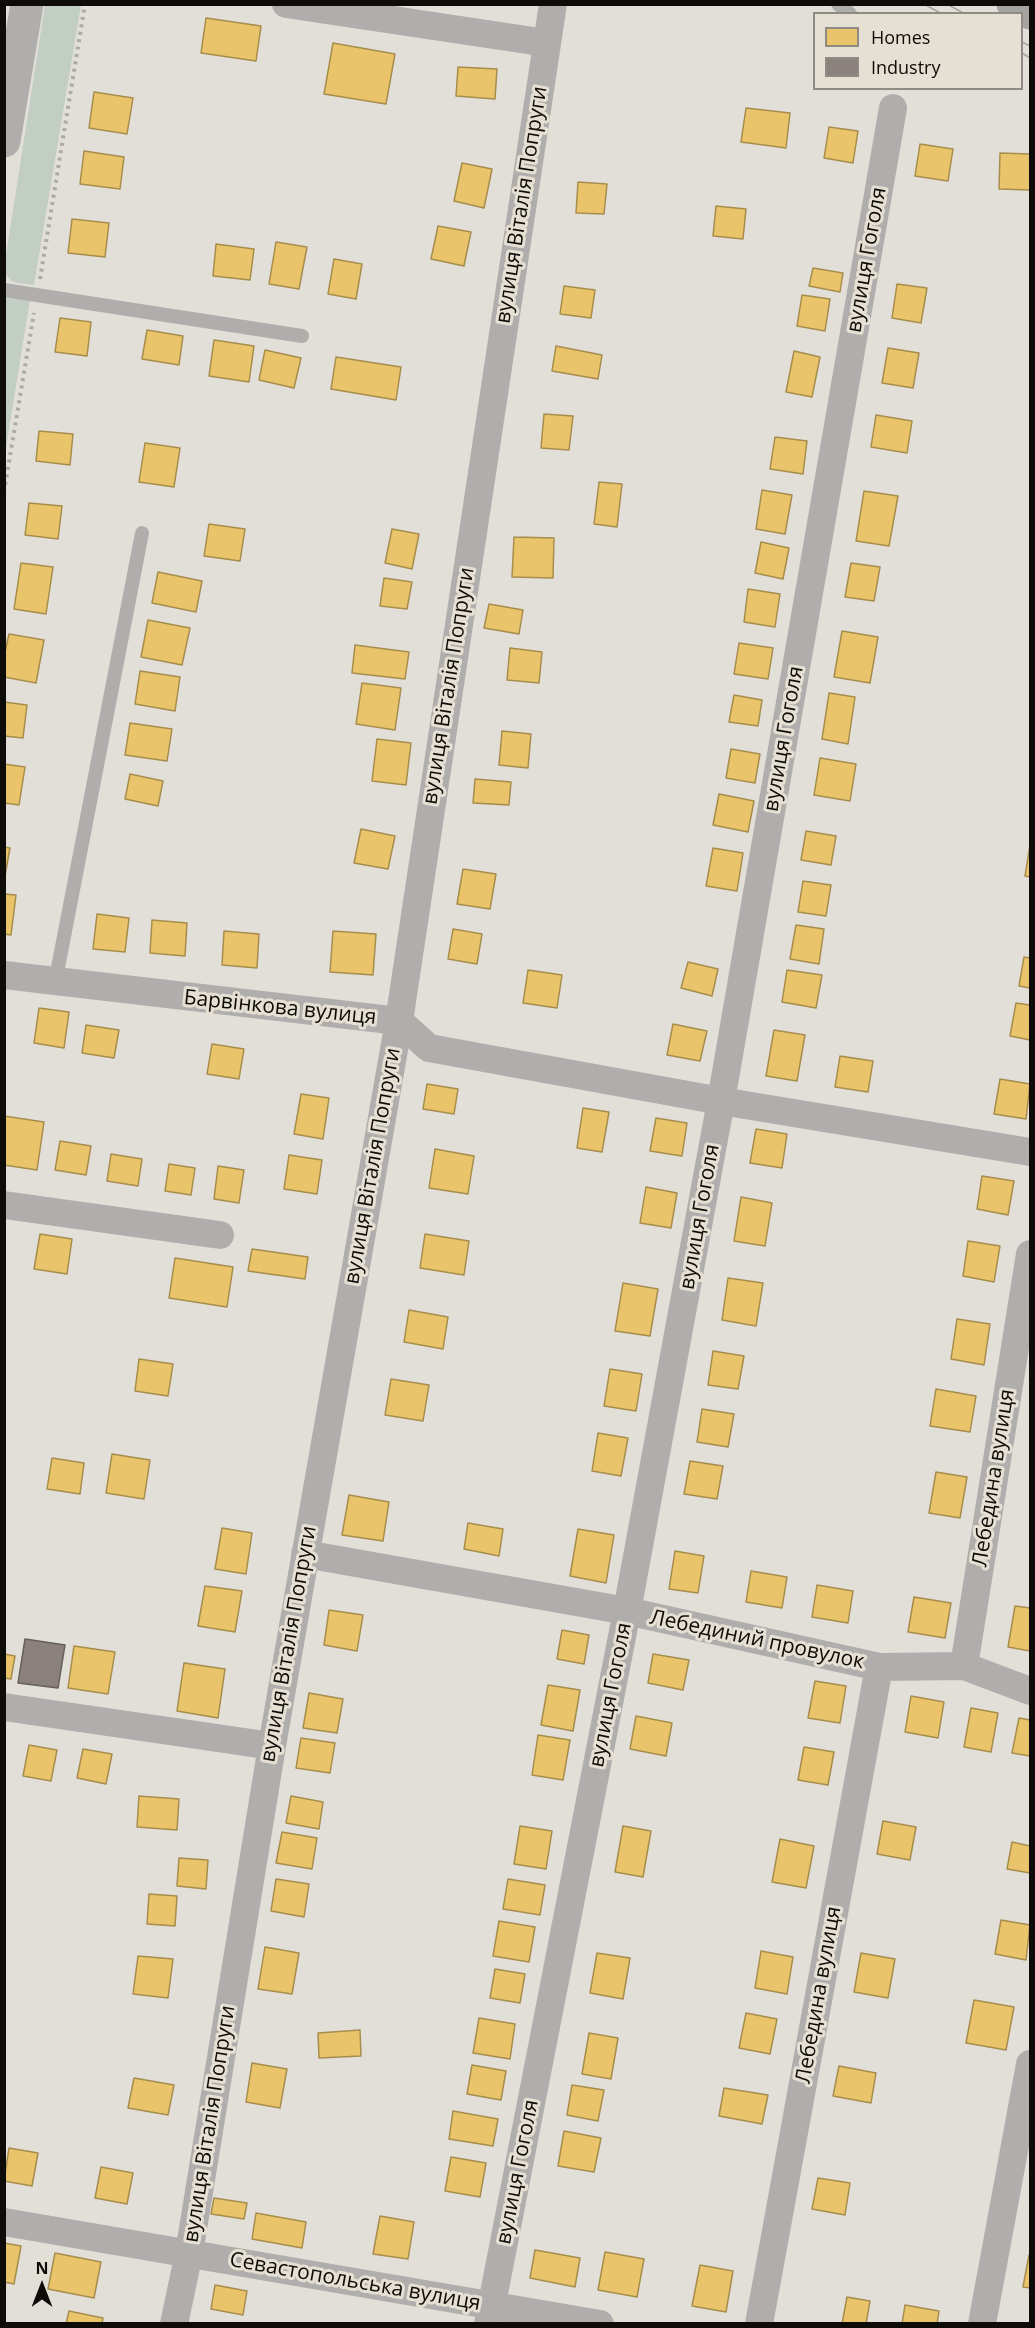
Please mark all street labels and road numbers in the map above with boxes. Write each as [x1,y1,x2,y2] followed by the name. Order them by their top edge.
[491,85,553,325] street label: вулиця Віталія Попруги
[842,185,892,335] street label: вулиця Гоголя
[418,566,480,806] street label: вулиця Віталія Попруги
[759,664,809,814] street label: вулиця Гоголя
[183,985,377,1031] street label: Барвінкова вулиця
[340,1046,406,1286] street label: вулиця Віталія Попруги
[675,1142,725,1292] street label: вулиця Гоголя
[968,1387,1020,1569] street label: Лебедина вулиця
[256,1524,322,1764] street label: вулиця Віталія Попруги
[648,1605,866,1675] street label: Лебединий провулок
[585,1620,637,1770] street label: вулиця Гоголя
[791,1904,847,2086] street label: Лебедина вулиця
[179,2004,241,2244] street label: вулиця Віталія Попруги
[492,2097,544,2247] street label: вулиця Гоголя
[227,2247,483,2317] street label: Севастопольська вулиця

